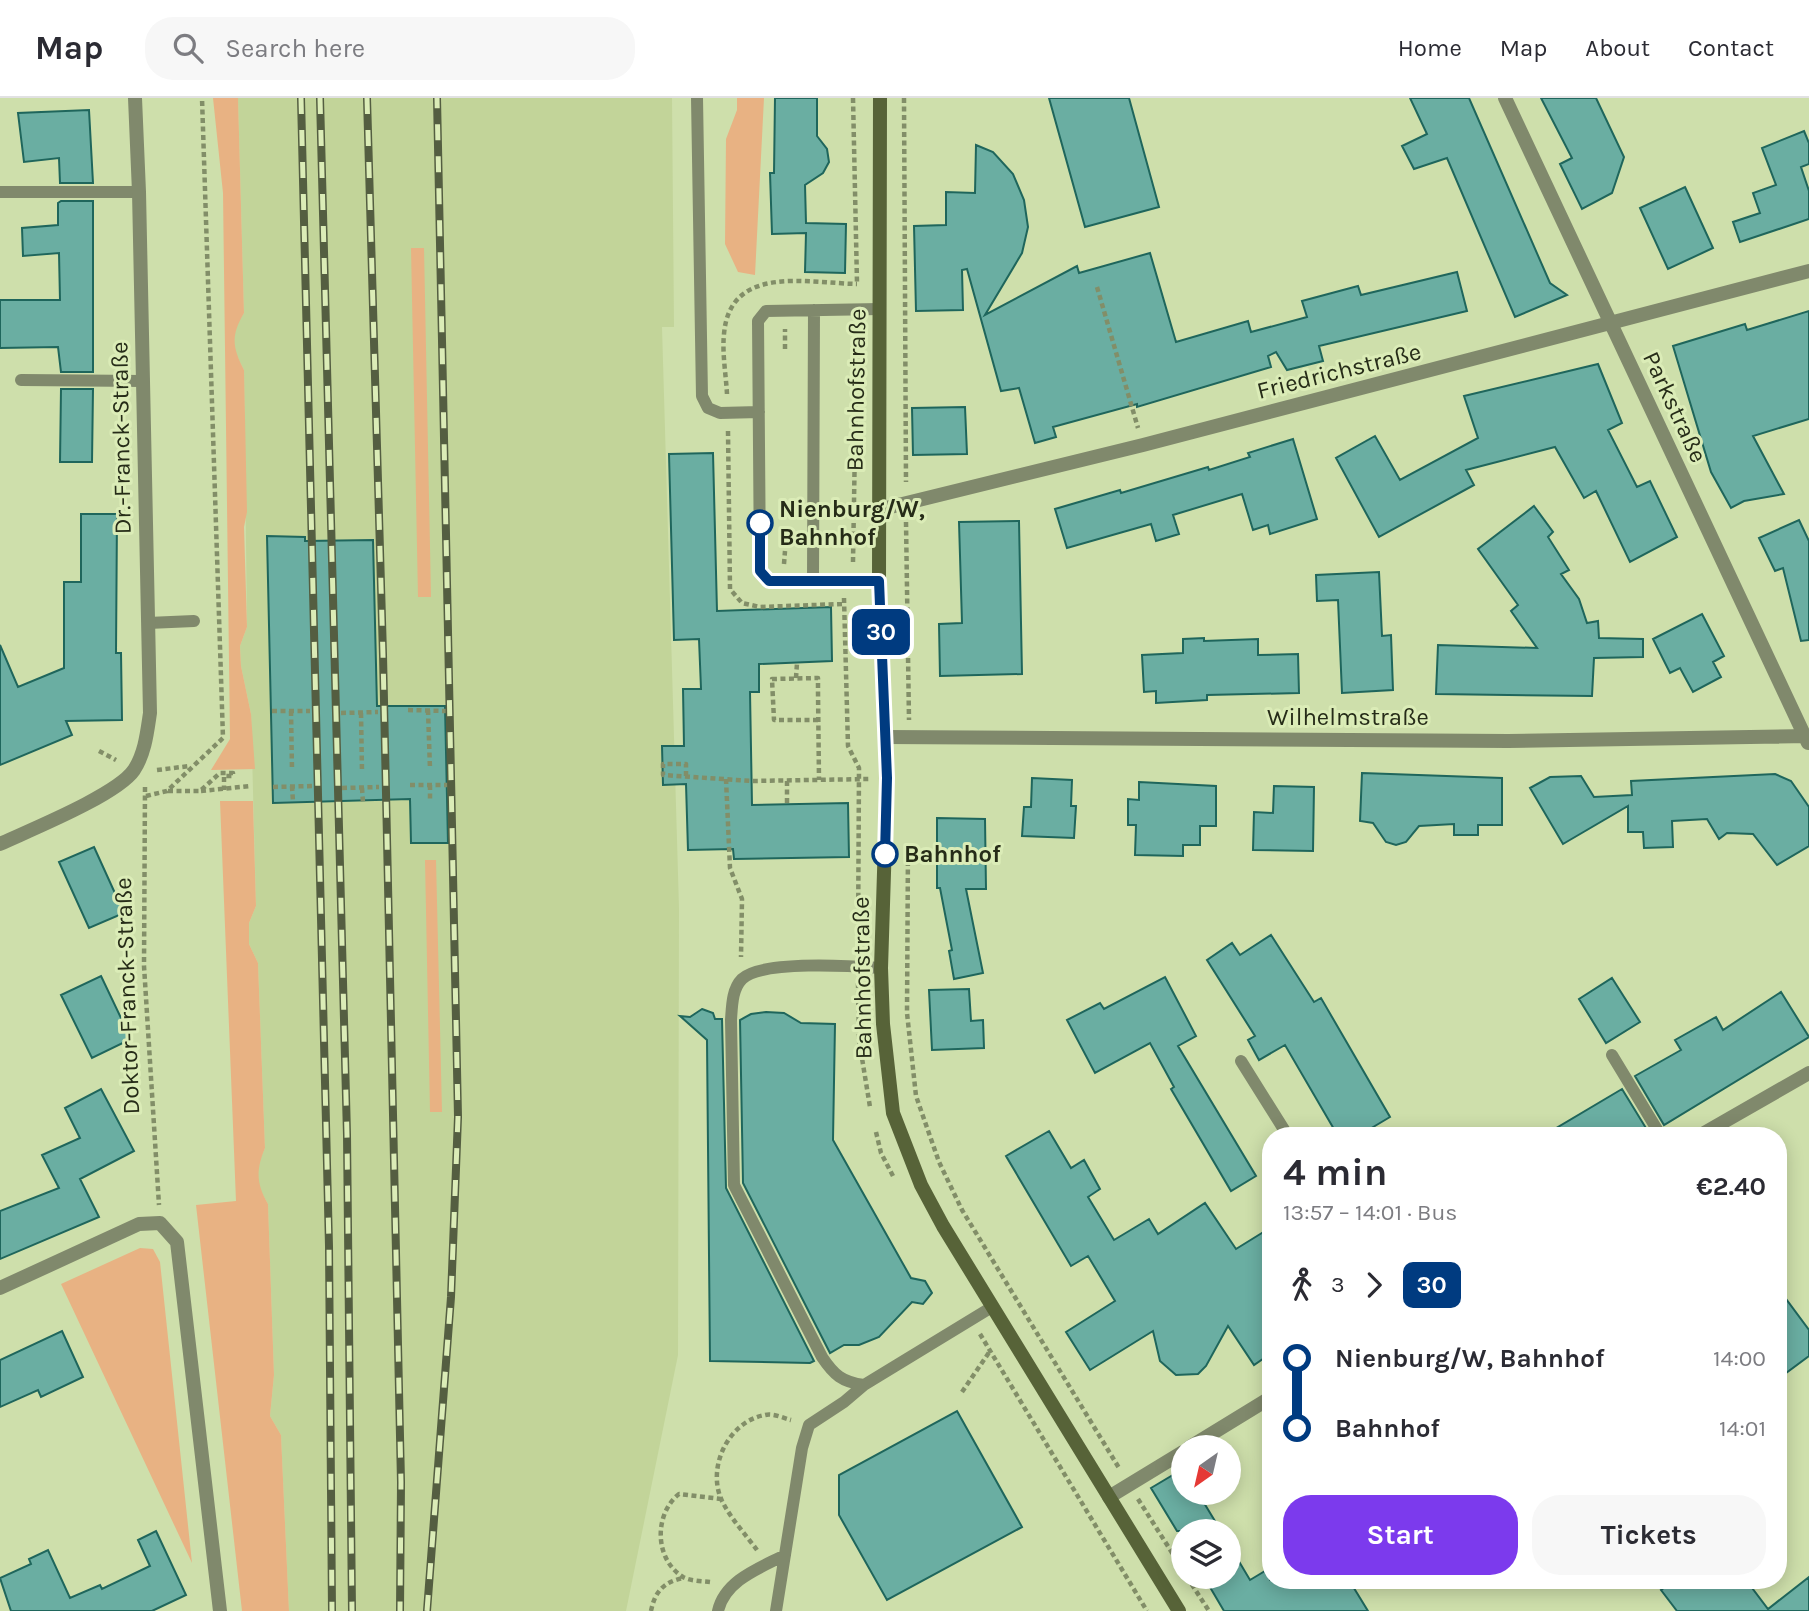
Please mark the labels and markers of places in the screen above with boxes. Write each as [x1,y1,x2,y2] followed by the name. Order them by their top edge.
[779,495,925,551] place label: Nienburg/W, Bahnhof
[747,510,773,536] marker: Nienburg/W, Bahnhof
[904,840,1001,868] place label: Bahnhof
[872,841,898,867] marker: Bahnhof

